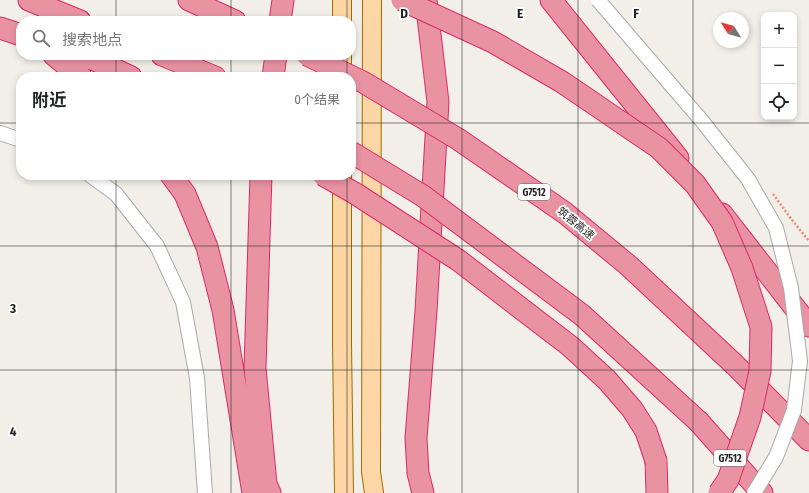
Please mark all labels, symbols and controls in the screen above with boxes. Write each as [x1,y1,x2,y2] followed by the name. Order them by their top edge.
[400,6,408,21] text: D
[517,6,523,21] text: E
[633,6,639,21] text: F
[713,12,749,48] north arrow
[761,12,797,120] map controls
[761,12,797,48] button: +
[16,16,356,60] search box
[30,27,52,49] icon: search
[62,31,122,49] text: 搜索地点
[761,48,797,84] button: −
[761,84,797,120] button: locate
[32,90,66,111] text: 附近
[294,92,340,107] text: 0个结果
[518,184,550,200] road number: G7512
[554,204,597,242] street label: 筑蓉高速
[9,301,16,316] text: 3
[10,424,17,439] text: 4
[714,450,746,466] road number: G7512

